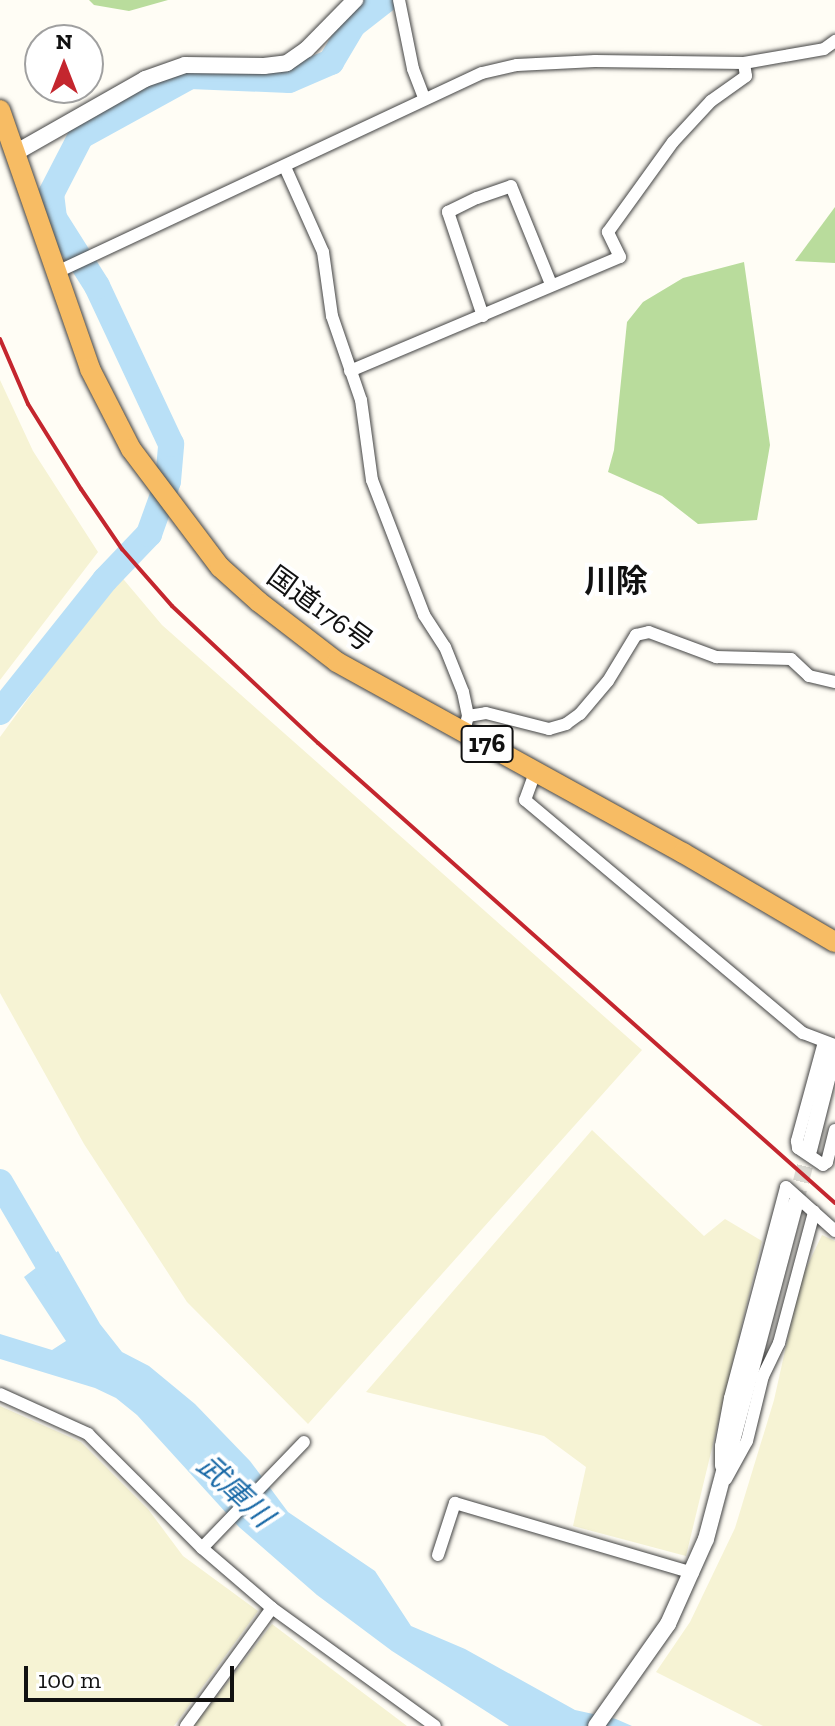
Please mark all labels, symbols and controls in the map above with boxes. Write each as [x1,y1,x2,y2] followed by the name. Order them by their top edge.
[24,24,104,104] north arrow
[56,28,72,55] text: N
[261,559,379,659] street label: 国道176号
[584,562,648,600] district label: 川除
[459,722,515,766] road number: 176
[190,1447,280,1535] water label: 武庫川
[28,1650,238,1700] scale bar
[38,1665,101,1694] text: 100 m

